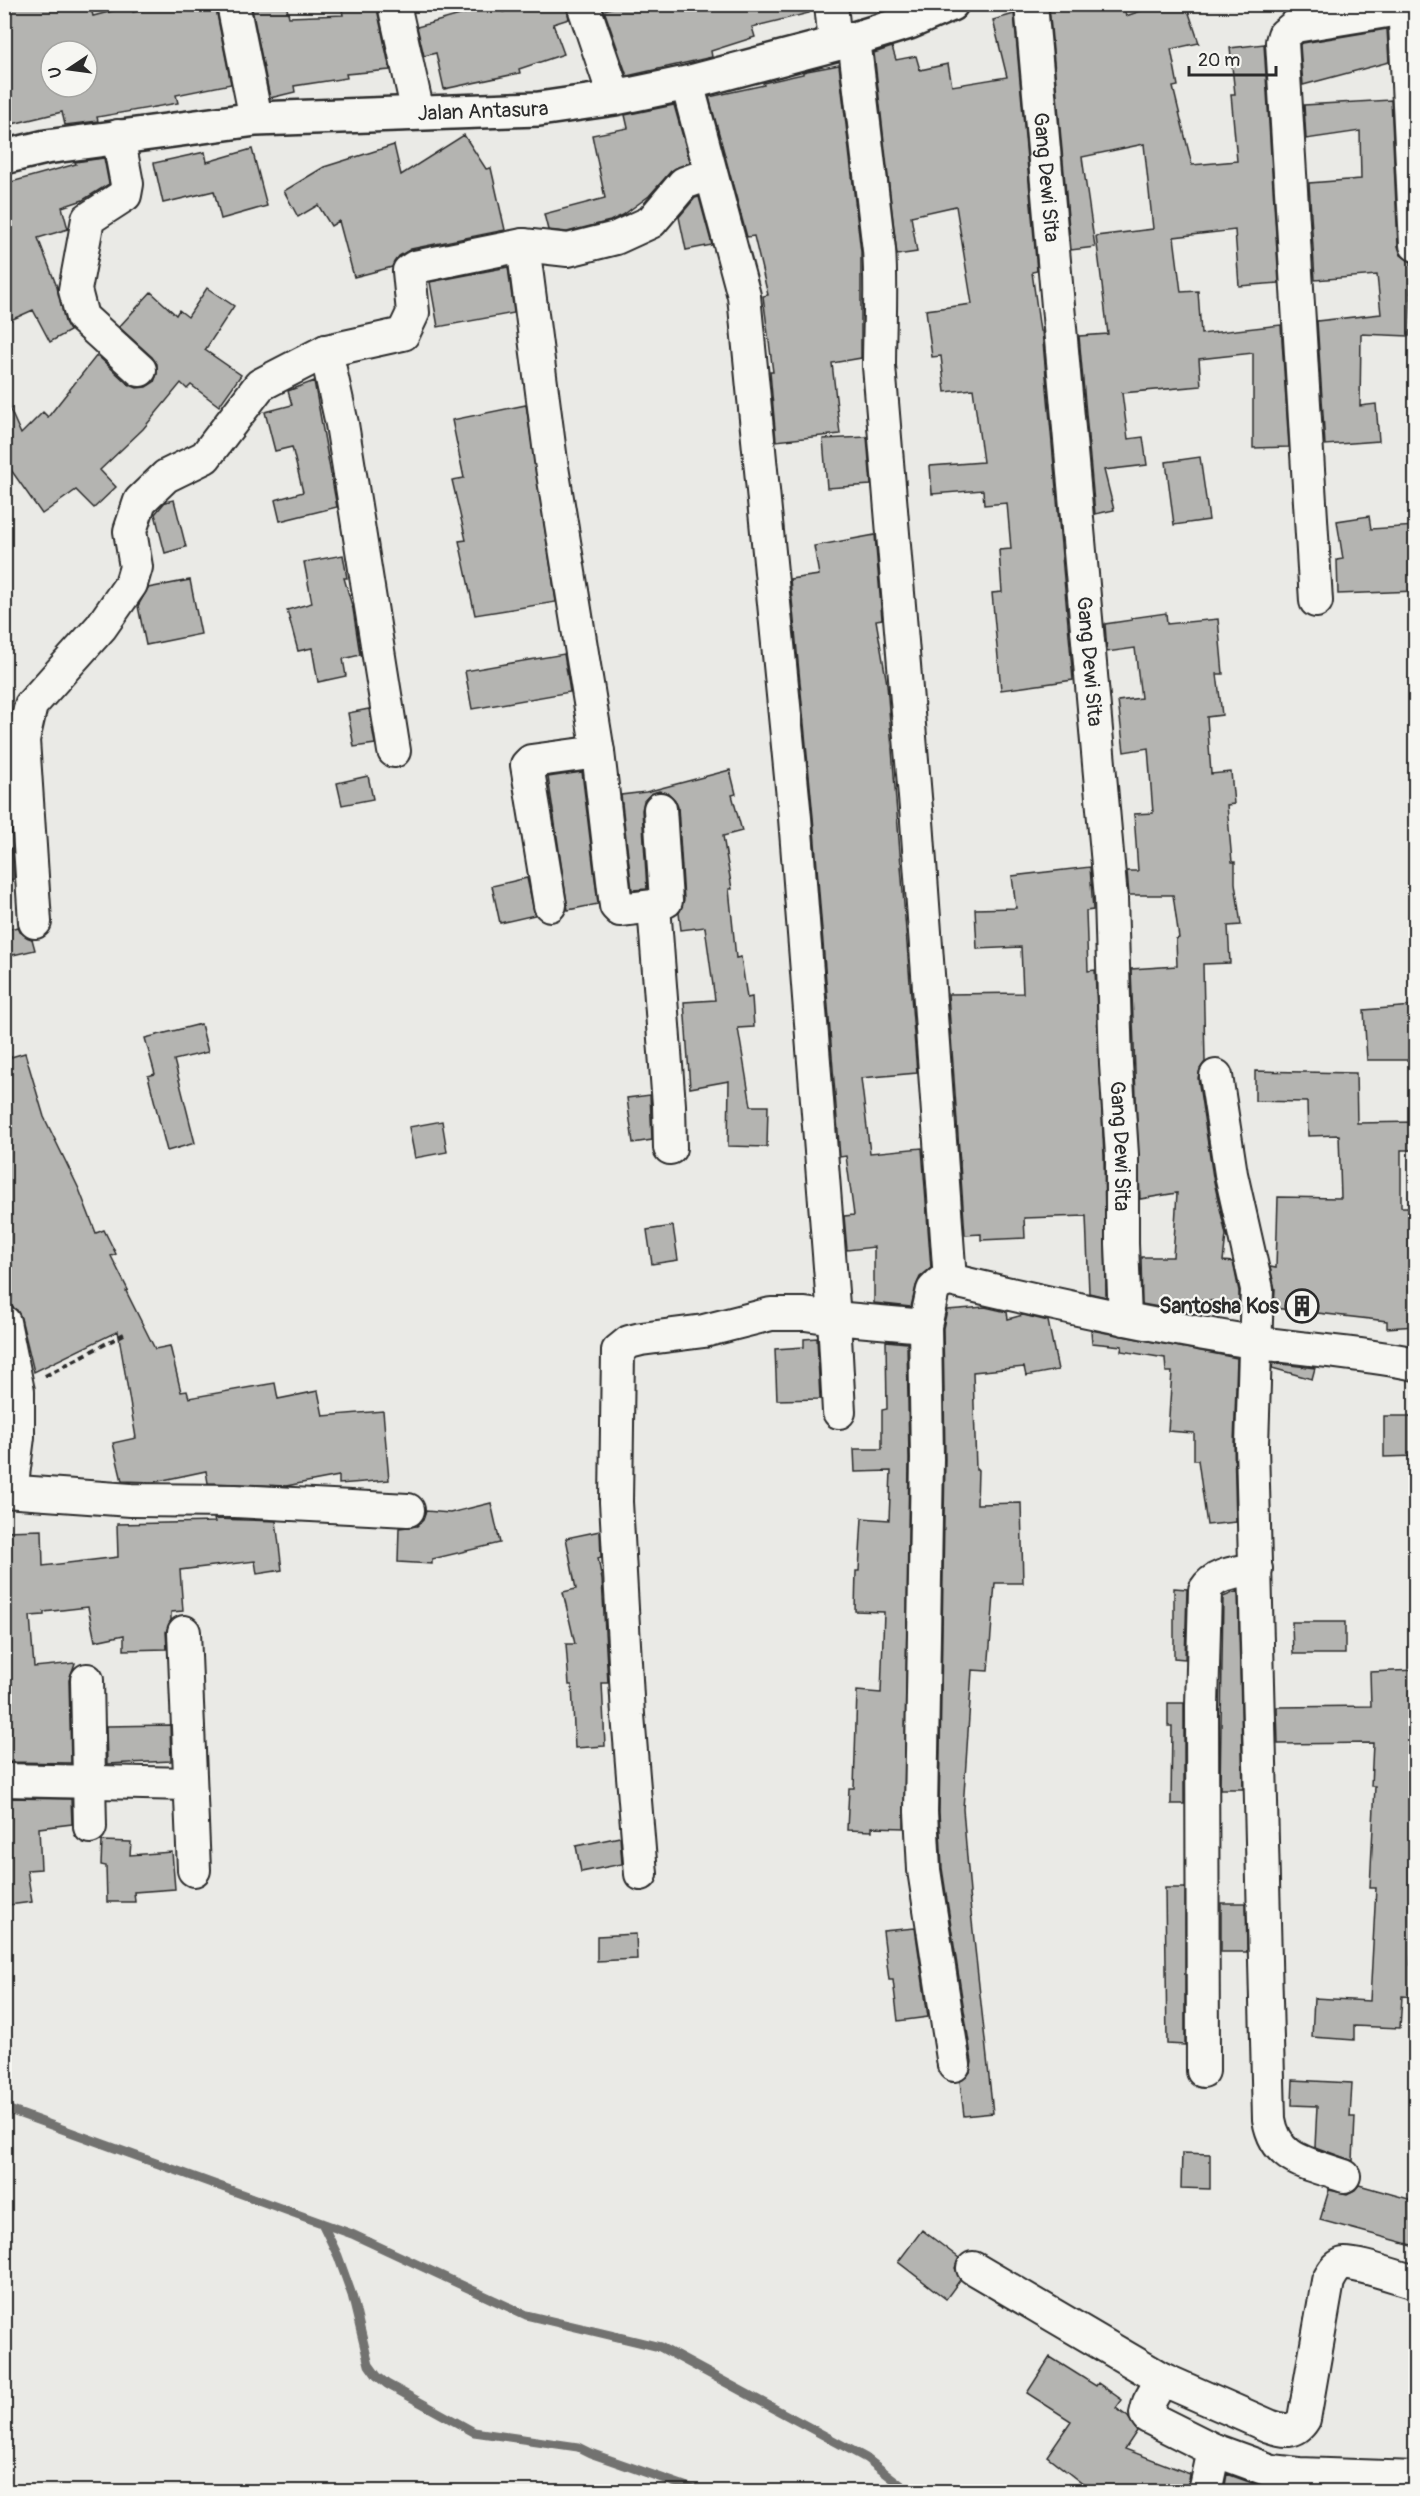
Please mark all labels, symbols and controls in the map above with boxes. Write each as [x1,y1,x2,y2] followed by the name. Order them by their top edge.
[39,39,99,99] north arrow
[1189,39,1276,77] scale bar
[1198,49,1240,72] text: 20 m
[44,64,66,80] text: U
[417,95,550,127] street label: Jalan Antasura
[1027,111,1065,243] street label: Gang Dewi Sita
[1070,595,1109,728] street label: Gang Dewi Sita
[1103,1080,1135,1211] street label: Gang Dewi Sita
[1284,1288,1320,1324] building icon: Santosha Kos
[1159,1293,1280,1320] place label: Santosha Kos

